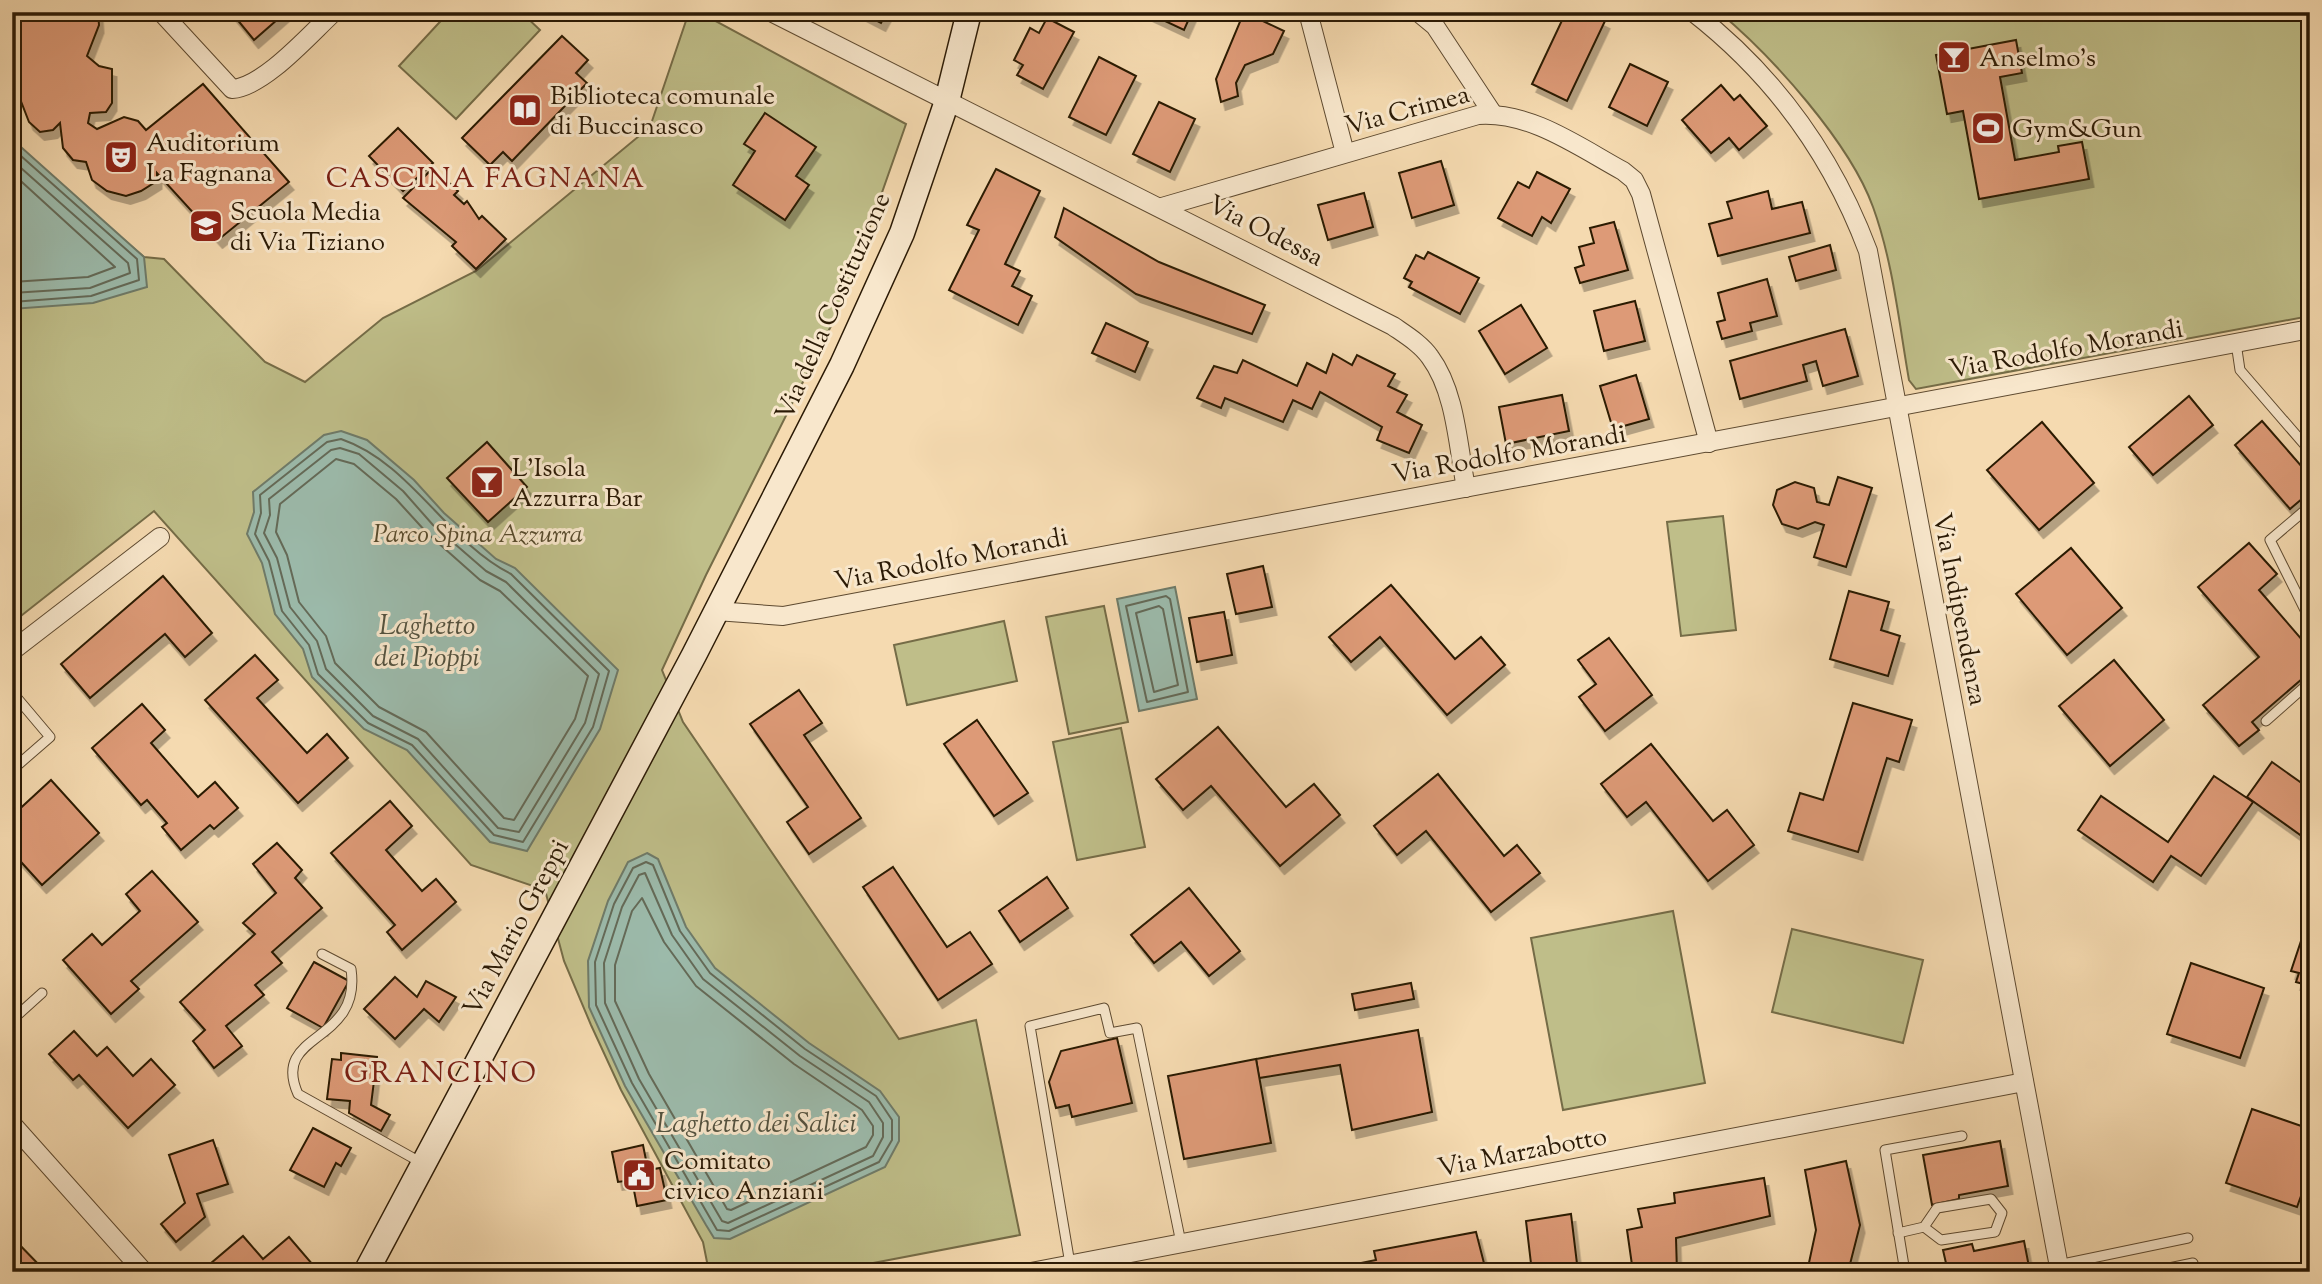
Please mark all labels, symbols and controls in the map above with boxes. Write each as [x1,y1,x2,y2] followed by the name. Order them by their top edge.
[1935,38,1973,76] bar icon: Anselmo's
[1979,41,2096,78] place label: Anselmo's
[1341,77,1474,146] street label: Via Crimea
[550,79,775,146] place label: Biblioteca comunale di Buccinasco
[506,91,544,129] library icon: Biblioteca comunale di Buccinasco
[1969,109,2007,147] sports icon: Gym&Gun
[2012,112,2142,149] place label: Gym&Gun
[146,126,280,193] place label: Auditorium La Fagnana
[102,138,140,176] theatre icon: Auditorium La Fagnana
[326,160,646,200] district label: CASCINA FAGNANA
[767,187,901,427] street label: Via della Costituzione
[1201,187,1329,277] street label: Via Odessa
[230,195,385,262] place label: Scuola Media di Via Tiziano
[187,207,225,245] school or university icon: Scuola Media di Via Tiziano
[1946,312,2186,389] street label: Via Rodolfo Morandi
[1389,417,1629,494] street label: Via Rodolfo Morandi
[512,451,643,518] place label: L'Isola Azzurra Bar
[468,463,506,501] bar icon: L'Isola Azzurra Bar
[1922,510,1995,709] street label: Via Indipendenza
[373,517,583,554] park label: Parco Spina Azzurra
[832,520,1071,601] street label: Via Rodolfo Morandi
[374,607,480,679] water label: Laghetto dei Pioppi
[455,833,579,1023] street label: Via Mario Greppi
[344,1053,538,1096] district label: GRANCINO
[655,1105,857,1145] water label: Laghetto dei Salici
[1435,1119,1610,1188] street label: Via Marzabotto
[664,1144,824,1211] place label: Comitato civico Anziani
[620,1156,658,1194] public building icon: Comitato civico Anziani

